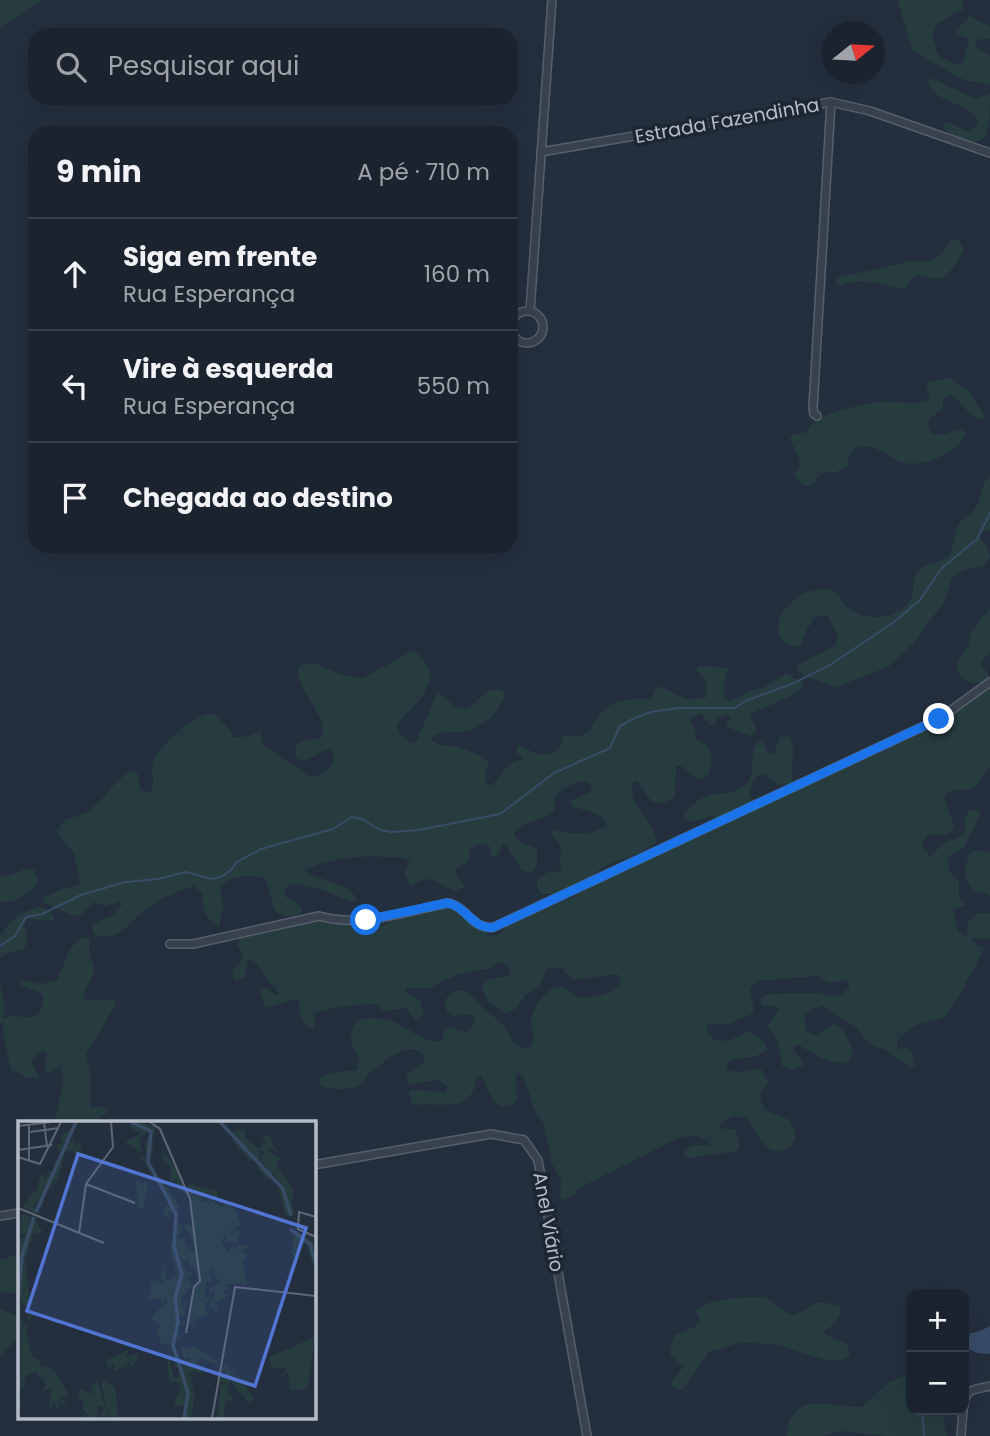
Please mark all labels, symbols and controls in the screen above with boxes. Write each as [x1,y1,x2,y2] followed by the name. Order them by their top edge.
[822,21,885,84] north arrow
[28,28,518,105] search box
[52,48,90,86] icon: search
[108,48,299,84] text: Pesquisar aqui
[633,91,821,150] street label: Estrada Fazendinha
[56,150,142,193] text: 9 min
[357,156,490,188] text: A pé · 710 m
[123,239,317,275] text: Siga em frente
[56,255,94,293] icon: ahead
[424,258,490,290] text: 160 m
[123,278,295,310] text: Rua Esperança
[123,351,334,387] text: Vire à esquerda
[56,367,94,405] icon: left
[417,370,490,402] text: 550 m
[123,390,295,422] text: Rua Esperança
[56,479,94,517] icon: arrive
[123,480,393,516] text: Chegada ao destino
[923,703,954,734] route end
[350,904,381,935] route start
[18,1121,315,1418] inset map
[526,1170,571,1274] street label: Anel Viário
[906,1289,969,1415] map controls
[906,1289,969,1352] button: +
[906,1352,969,1415] button: −

